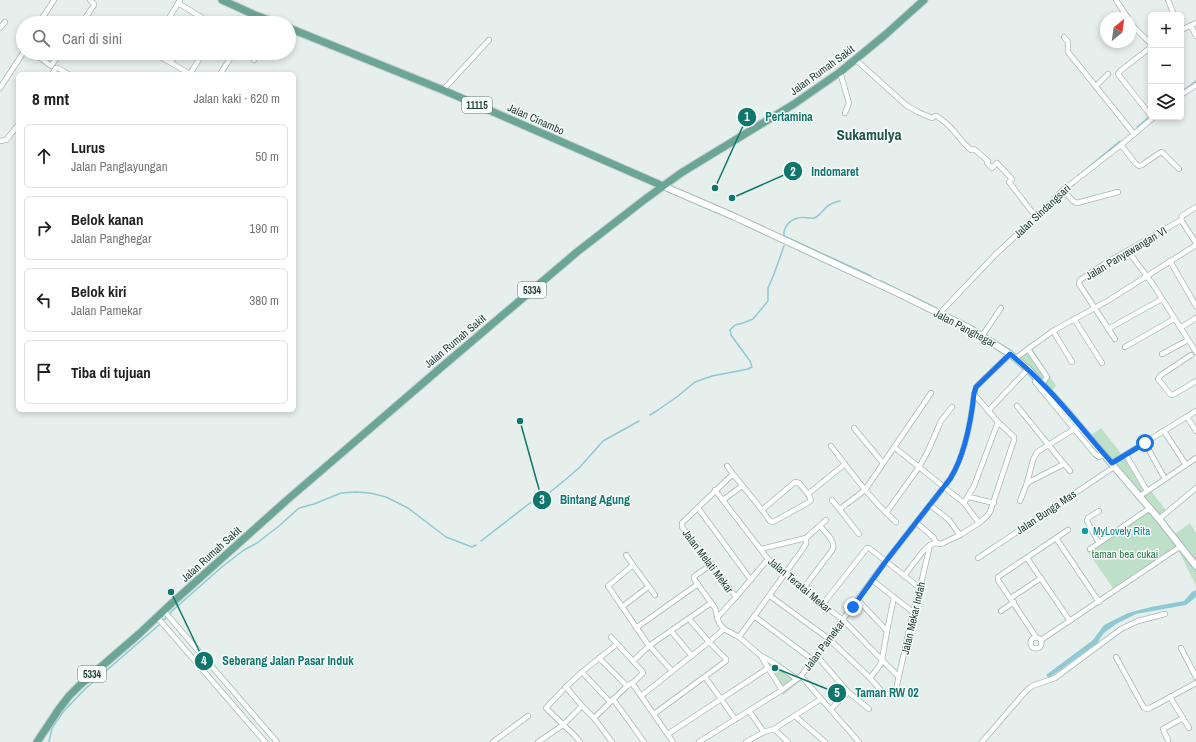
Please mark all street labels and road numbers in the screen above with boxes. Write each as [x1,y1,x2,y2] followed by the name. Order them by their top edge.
[787,42,857,98] street label: Jalan Rumah Sakit
[462,97,492,113] road number: 11115
[505,100,567,138] street label: Jalan Cinambo
[1011,181,1073,241] street label: Jalan Sindangsari
[1083,223,1169,283] street label: Jalan Panyawangan VI
[518,282,546,298] road number: 5334
[932,306,998,350] street label: Jalan Panghegar
[421,311,489,371] street label: Jalan Rumah Sakit
[1013,486,1079,537] street label: Jalan Bunga Mas
[178,523,244,585] street label: Jalan Rumah Sakit
[679,526,737,596] street label: Jalan Melati Mekar
[765,554,835,616] street label: Jalan Teratai Mekar
[898,580,928,656] street label: Jalan Mekar Indah
[800,617,848,673] street label: Jalan Pamekar
[78,666,106,682] road number: 5334

